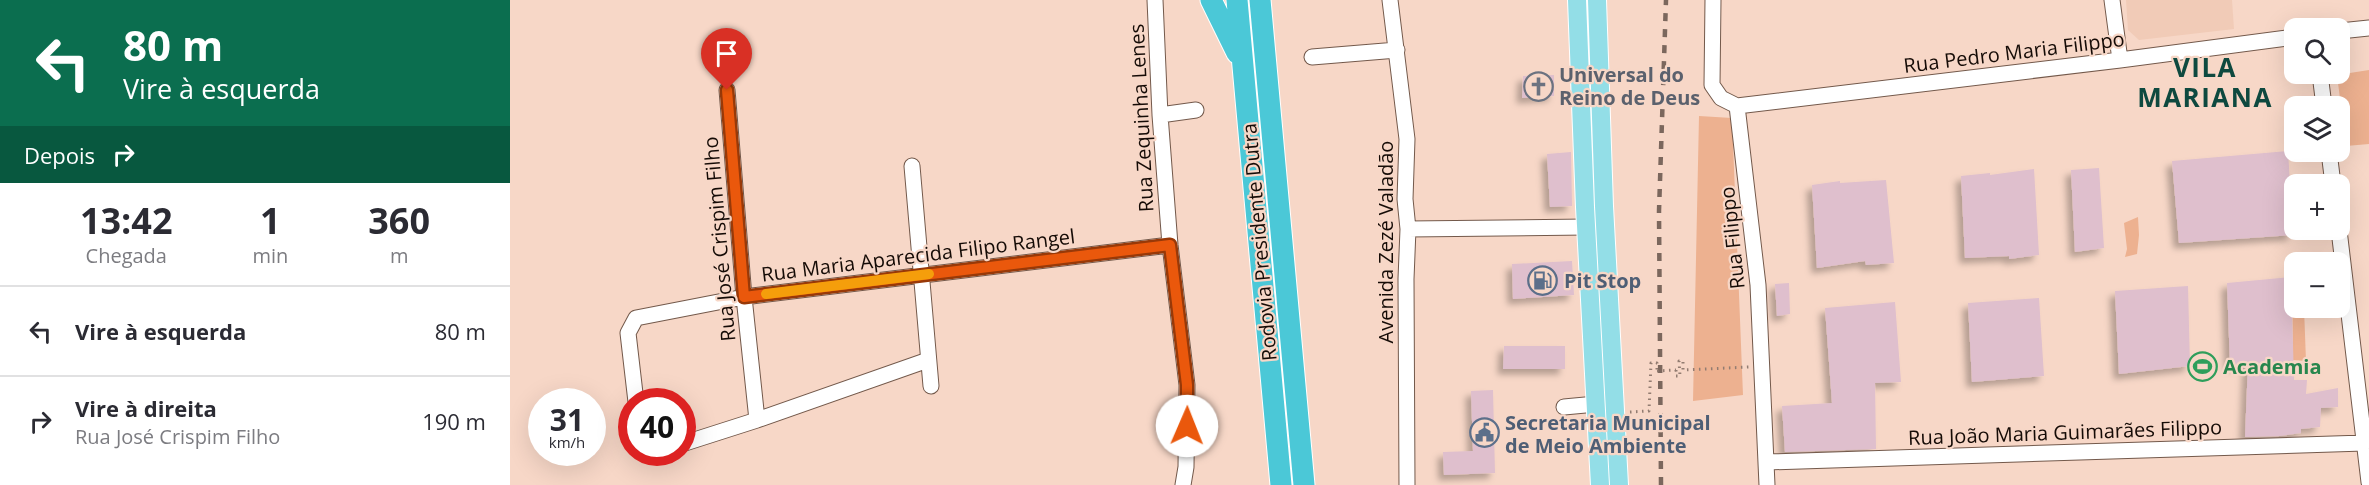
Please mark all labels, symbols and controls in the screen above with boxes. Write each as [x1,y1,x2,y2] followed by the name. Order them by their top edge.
[123,16,223,73] text: 80 m
[2284,18,2350,318] map controls
[2284,18,2350,84] button: search
[1123,23,1159,213] street label: Rua Zequinha Lenes
[24,24,102,102] icon: left
[1902,25,2126,79] street label: Rua Pedro Maria Filippo
[701,28,752,90] pin
[710,37,743,70] icon: arrive
[2137,49,2273,115] district label: VILA MARIANA
[1559,61,1700,111] place label: Universal do Reino de Deus
[123,70,320,107] text: Vire à esquerda
[1522,70,1554,102] church icon: Universal do Reino de Deus
[2284,96,2350,162] button: layers
[1235,122,1283,362] street label: Rodovia Presidente Dutra
[697,136,741,342] street label: Rua José Crispim Filho
[107,138,140,171] icon: right
[24,140,95,170] text: Depois
[1372,141,1399,343] street label: Avenida Zezé Valadão
[2284,174,2350,240] button: +
[1713,185,1751,291] street label: Rua Filippo
[80,196,173,245] text: 13:42
[260,196,281,245] text: 1
[368,196,430,245] text: 360
[760,222,1076,288] street label: Rua Maria Aparecida Filipo Rangel
[86,242,167,269] text: Chegada
[252,242,288,269] text: min
[390,242,408,269] text: m
[2284,252,2350,318] button: −
[1527,264,1559,296] fuel station icon: Pit Stop
[1564,267,1641,294] place label: Pit Stop
[24,315,57,348] icon: left
[75,316,246,346] text: Vire à esquerda
[435,316,486,346] text: 80 m
[2186,350,2218,382] sports icon: Academia
[2223,353,2321,380] place label: Academia
[618,388,696,466] speed limit sign: 40
[75,393,217,423] text: Vire à direita
[1155,394,1219,458] position arrow
[550,399,584,440] text: 31
[24,405,57,438] icon: right
[422,406,486,436] text: 190 m
[1505,409,1711,459] place label: Secretaria Municipal de Meio Ambiente
[1908,413,2222,451] street label: Rua João Maria Guimarães Filippo
[1468,417,1500,449] public building icon: Secretaria Municipal de Meio Ambiente
[75,423,280,450] text: Rua José Crispim Filho
[549,432,585,452] text: km/h

